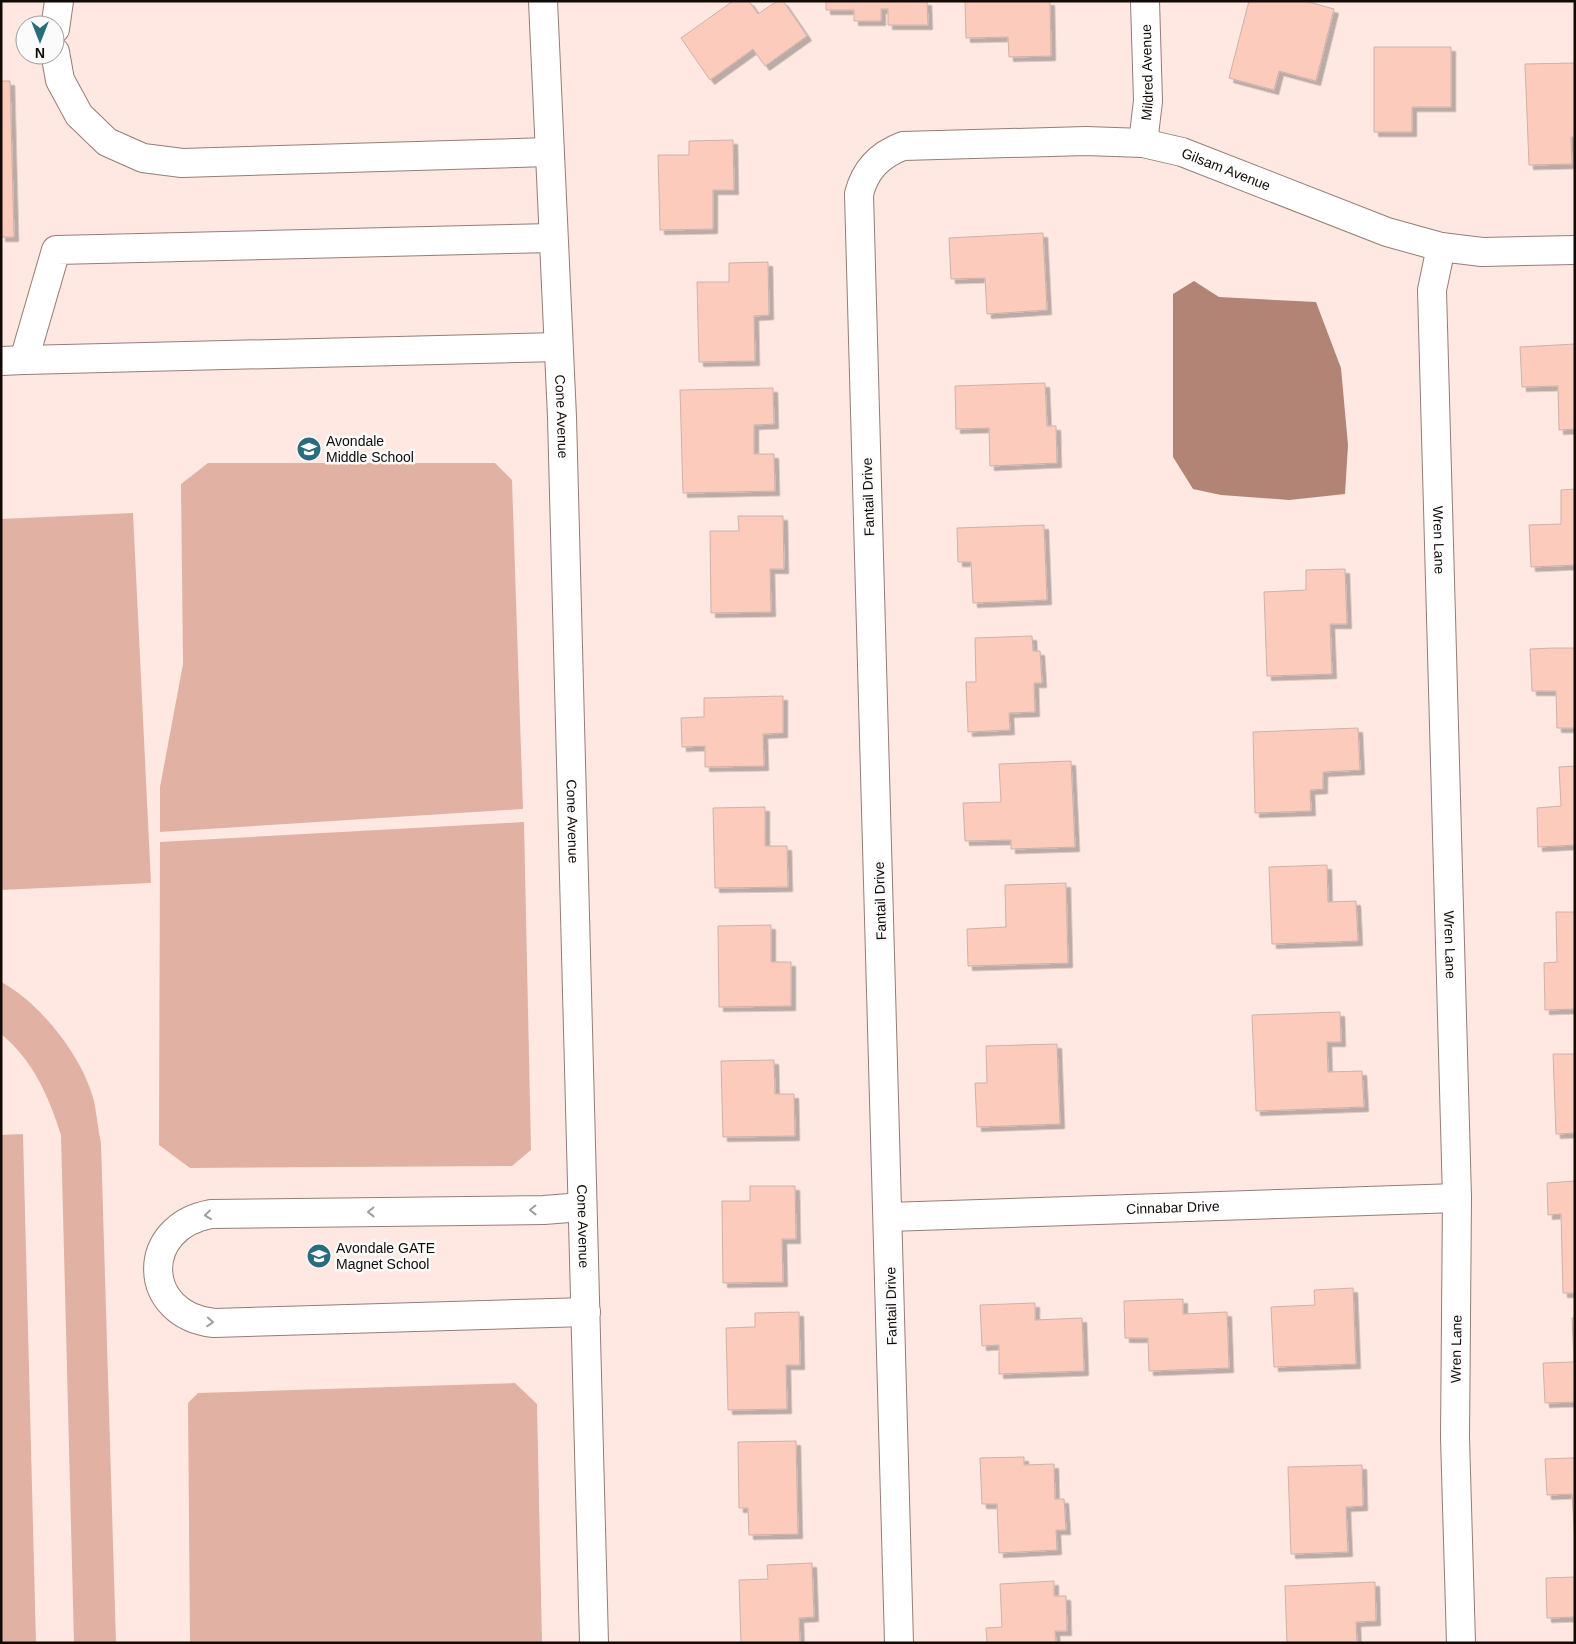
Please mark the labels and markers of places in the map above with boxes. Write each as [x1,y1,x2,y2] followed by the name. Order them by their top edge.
[326,433,414,465] place label: Avondale Middle School
[296,436,322,462] school or university icon: Avondale Middle School
[336,1240,435,1272] place label: Avondale GATE Magnet School
[306,1243,332,1269] school or university icon: Avondale GATE Magnet School

